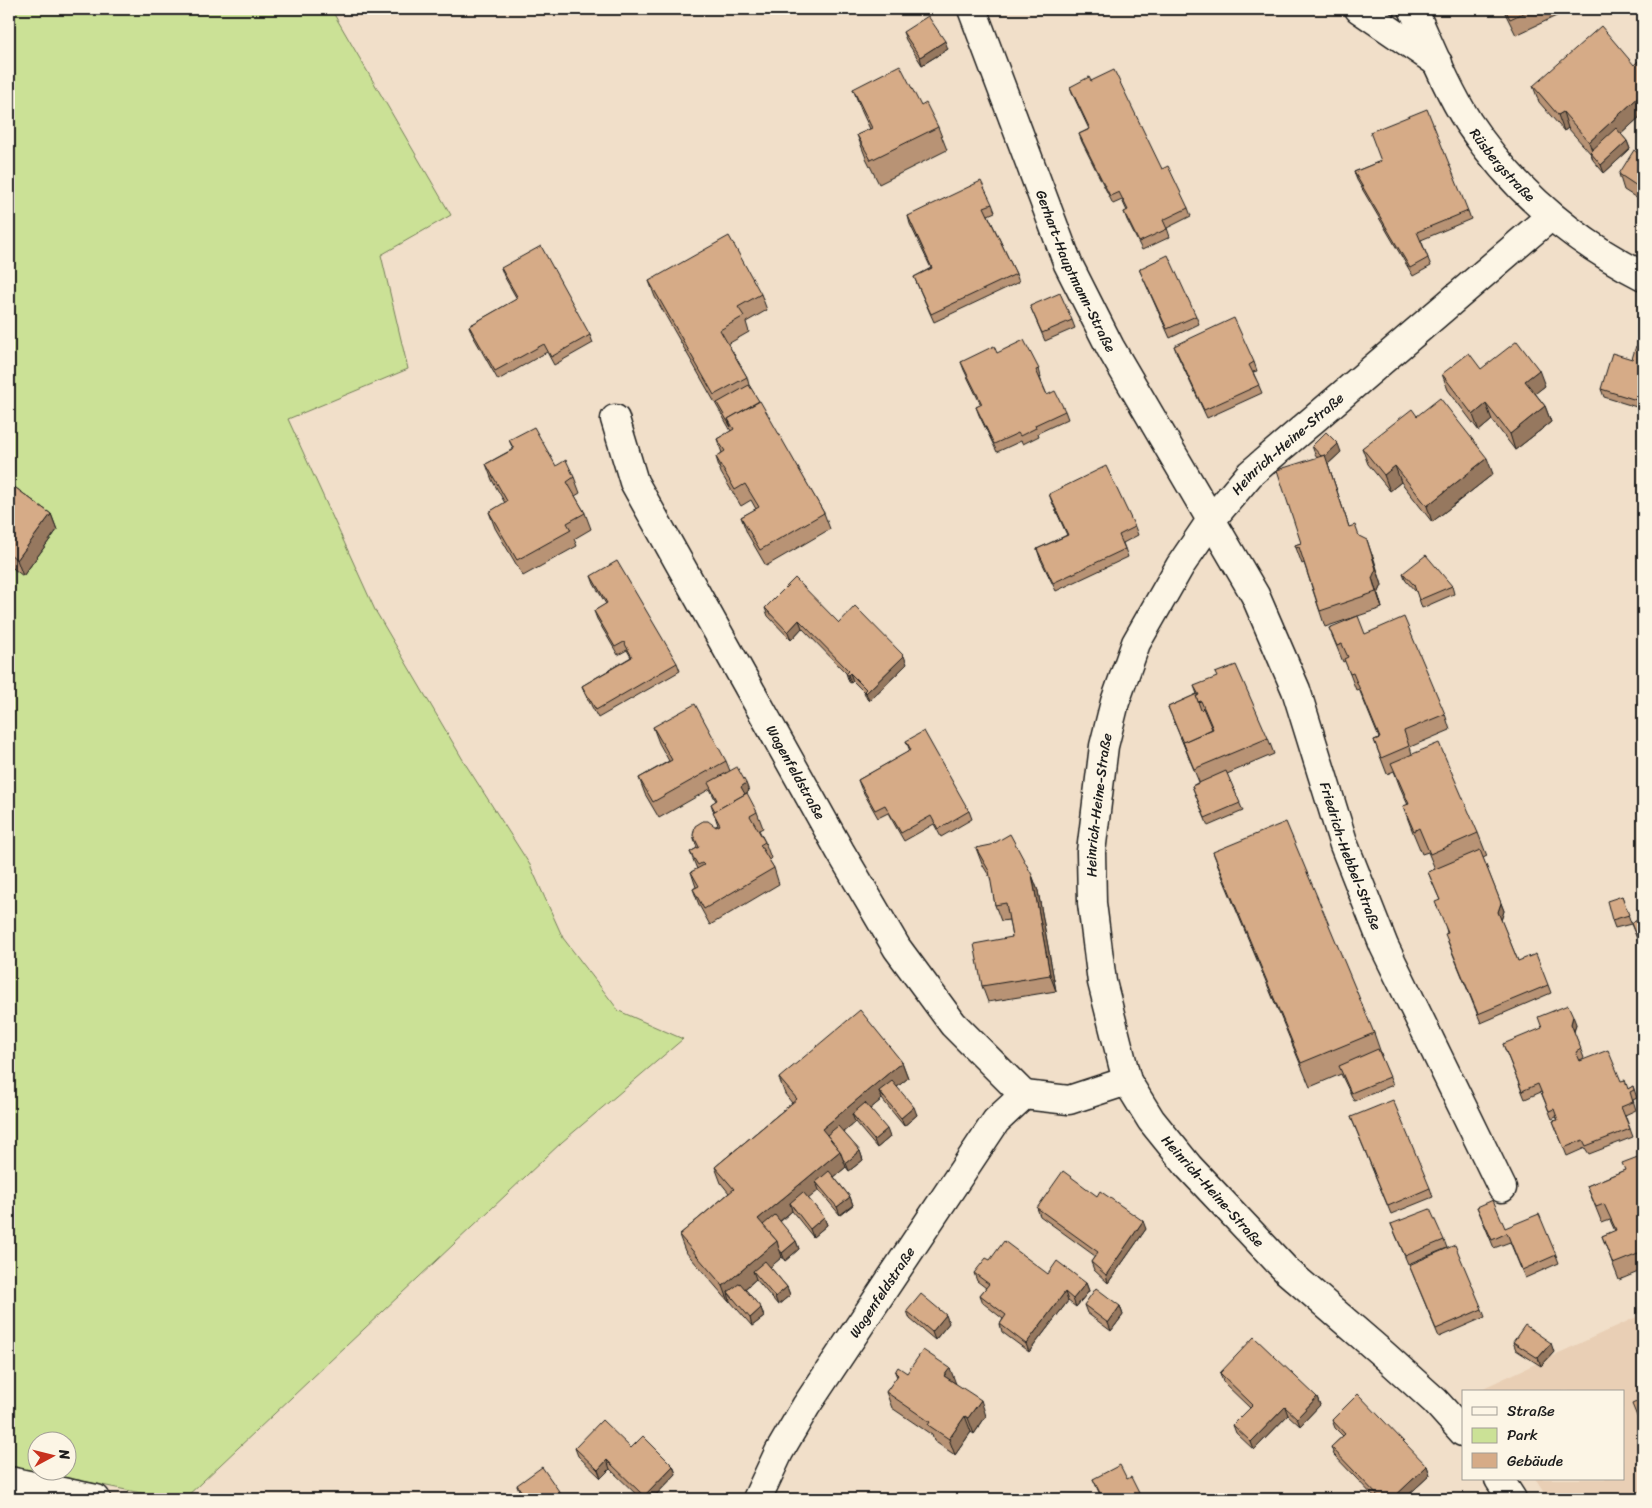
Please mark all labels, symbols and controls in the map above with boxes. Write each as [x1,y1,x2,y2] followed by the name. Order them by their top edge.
[1463,123,1541,209] street label: Rüsbergstraße
[1028,186,1123,357] street label: Gerhart-Hauptmann-Straße
[1225,386,1350,501] street label: Heinrich-Heine-Straße
[759,720,832,824] street label: Wagenfeldstraße
[1079,730,1120,877] street label: Heinrich-Heine-Straße
[1312,779,1389,934] street label: Friedrich-Hebbel-Straße
[1155,1129,1270,1253] street label: Heinrich-Heine-Straße
[843,1242,922,1343] street label: Wagenfeldstraße
[1462,1390,1624,1480] legend
[1507,1398,1555,1424] text: Straße
[1507,1422,1538,1448] text: Park
[28,1430,78,1480] north arrow
[51,1447,77,1461] text: N
[1507,1448,1563,1474] text: Gebäude

